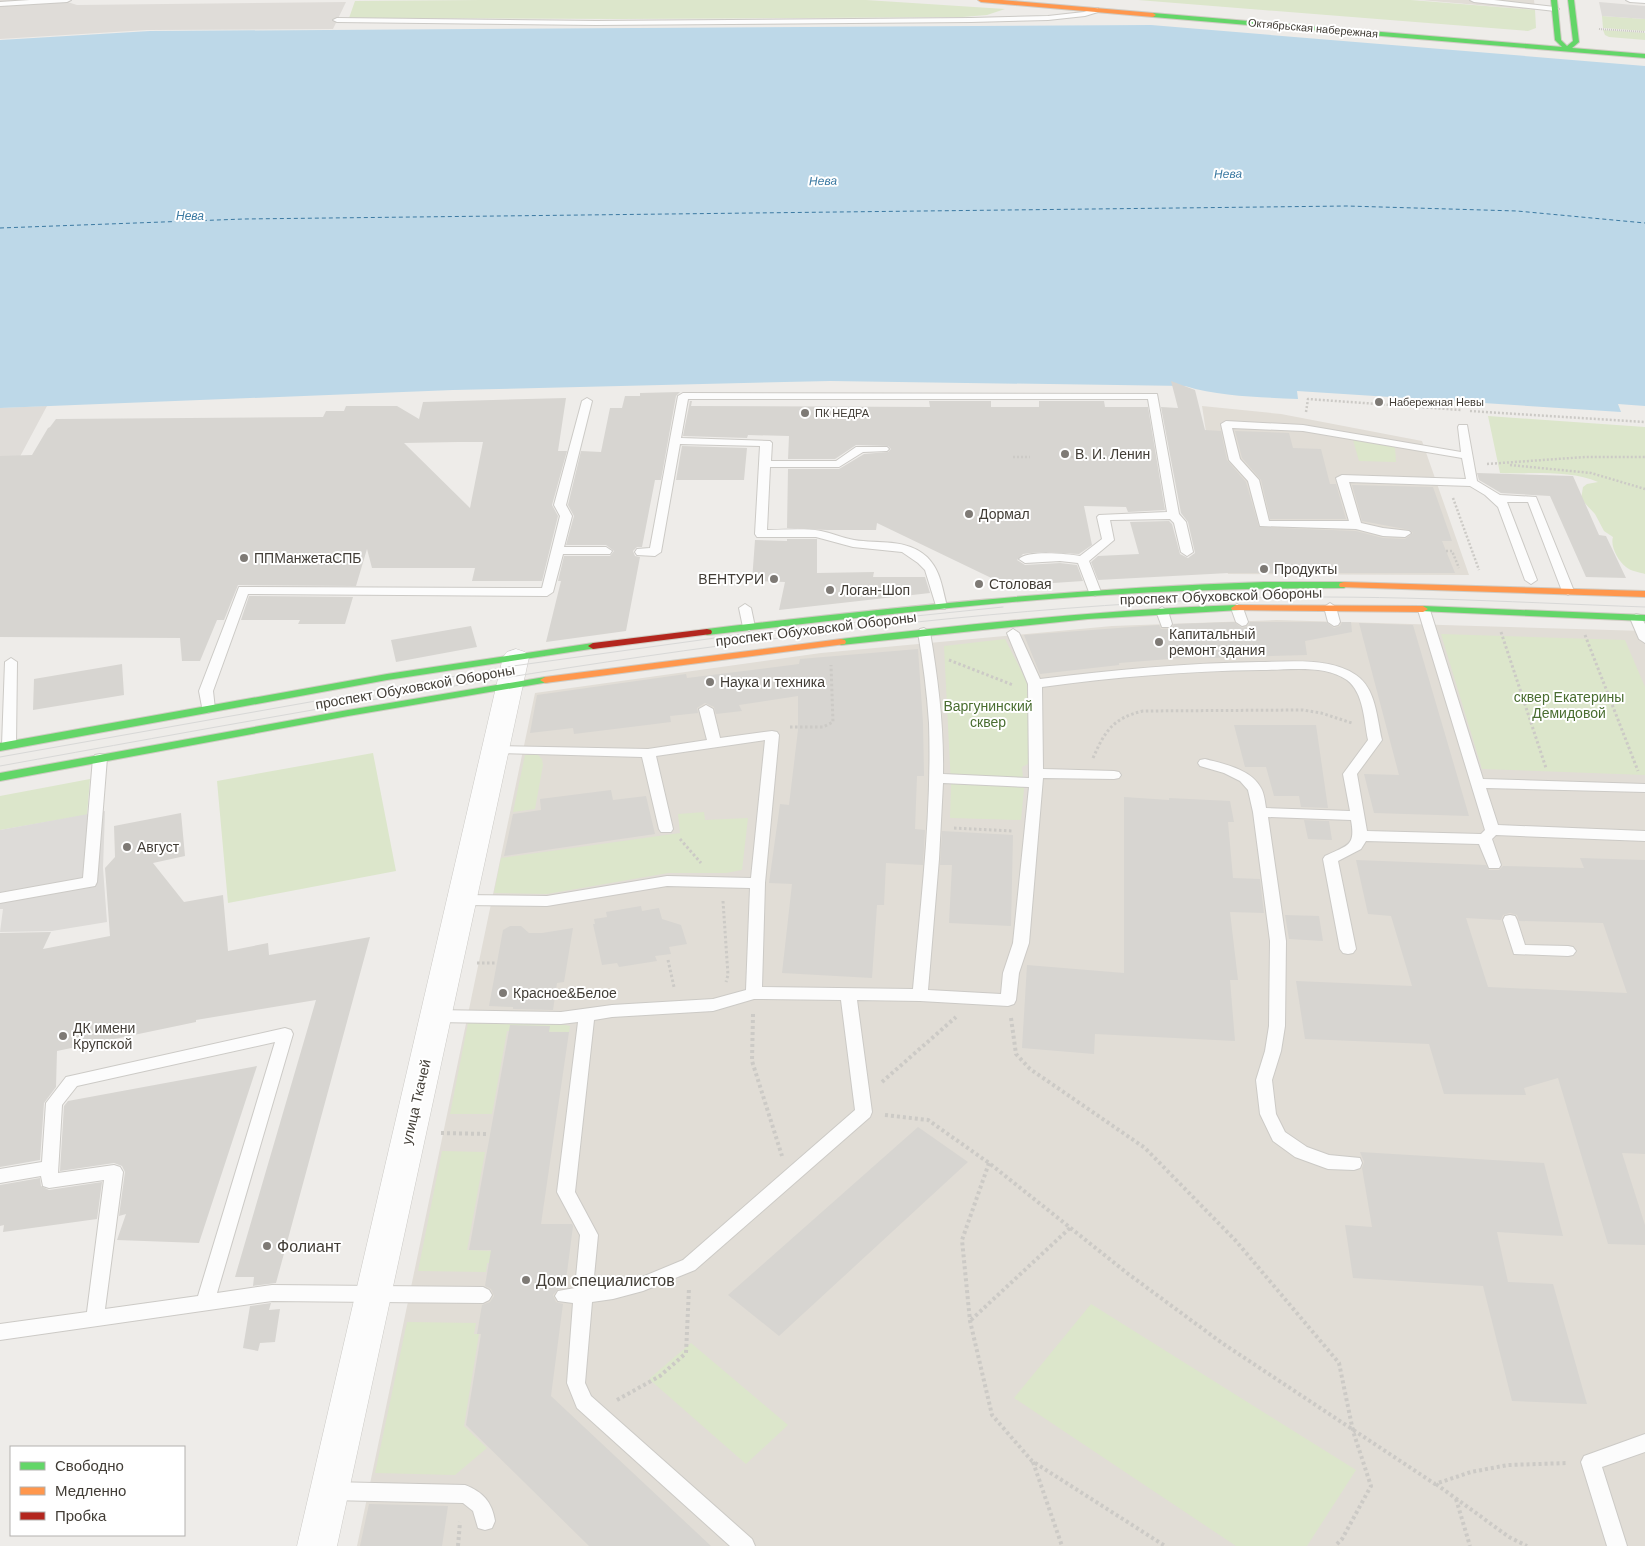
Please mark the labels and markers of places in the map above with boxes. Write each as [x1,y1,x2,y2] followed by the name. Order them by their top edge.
[1373,396,1385,408] marker: Набережная Невы
[1389,396,1484,408] place label: Набережная Невы
[799,407,811,419] marker: ПК НЕДРА
[815,407,870,419] place label: ПК НЕДРА
[1075,446,1150,462] place label: В. И. Ленин
[1059,448,1071,460] marker: В. И. Ленин
[979,506,1030,522] place label: Дормал
[963,508,975,520] marker: Дормал
[254,550,362,566] place label: ППМанжетаСПБ
[238,552,250,564] marker: ППМанжетаСПБ
[1274,561,1337,577] place label: Продукты
[1258,563,1270,575] marker: Продукты
[698,571,764,587] place label: ВЕНТУРИ
[768,573,780,585] marker: ВЕНТУРИ
[989,576,1052,592] place label: Столовая
[973,578,985,590] marker: Столовая
[840,582,910,598] place label: Логан-Шоп
[824,584,836,596] marker: Логан-Шоп
[1169,626,1265,658] place label: Капитальный ремонт здания
[1153,636,1165,648] marker: Капитальный ремонт здания
[720,674,825,690] place label: Наука и техника
[704,676,716,688] marker: Наука и техника
[137,839,180,855] place label: Август
[121,841,133,853] marker: Август
[513,985,617,1001] place label: Красное&Белое
[497,987,509,999] marker: Красное&Белое
[73,1020,135,1052] place label: ДК имени Крупской
[57,1030,69,1042] marker: ДК имени Крупской
[277,1238,342,1255] place label: Фолиант
[261,1240,273,1252] marker: Фолиант
[536,1272,675,1289] place label: Дом специалистов
[520,1274,532,1286] marker: Дом специалистов

